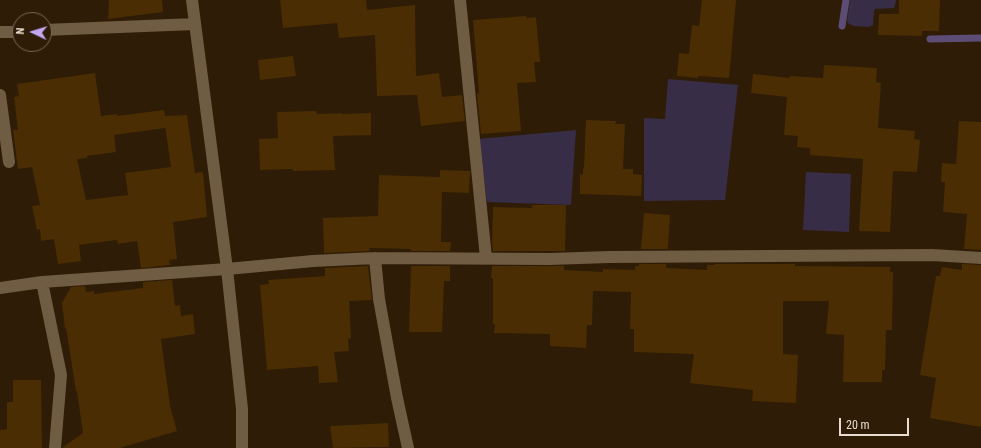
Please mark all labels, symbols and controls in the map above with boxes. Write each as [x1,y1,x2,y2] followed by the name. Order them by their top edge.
[12,12,52,52] north arrow
[14,27,27,35] text: N
[841,410,911,436] scale bar
[846,418,870,432] text: 20 m

